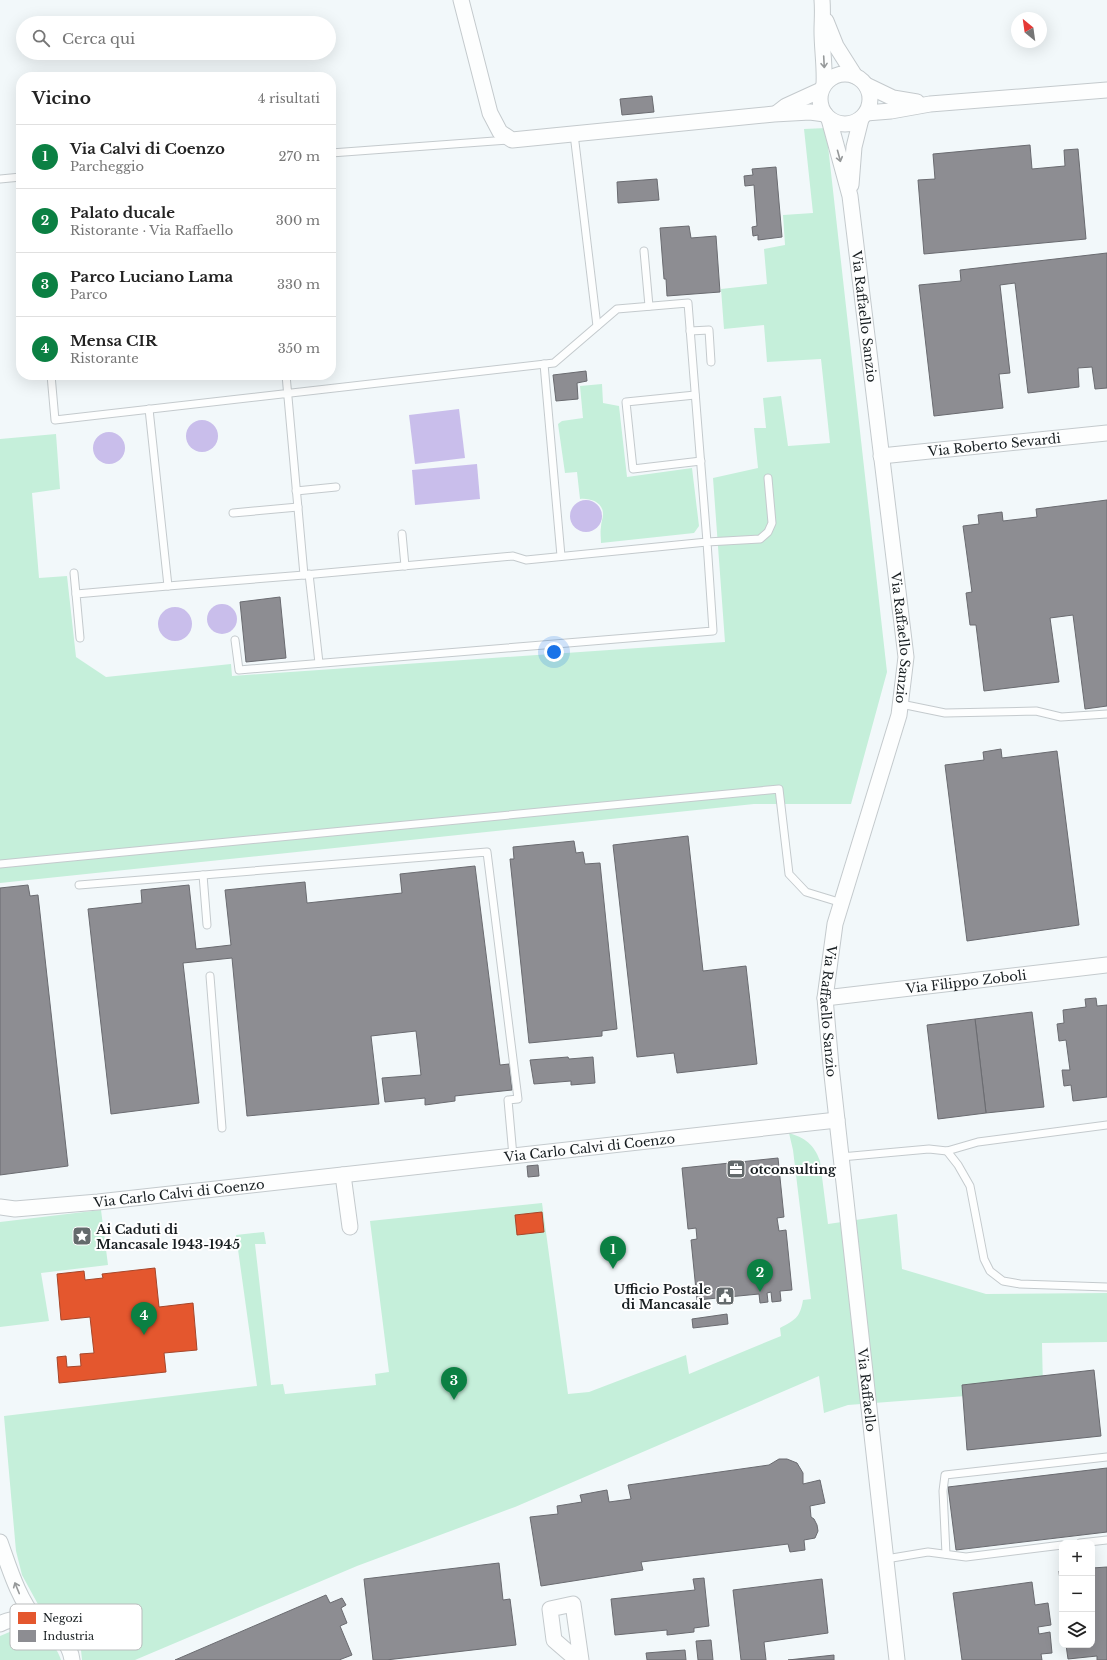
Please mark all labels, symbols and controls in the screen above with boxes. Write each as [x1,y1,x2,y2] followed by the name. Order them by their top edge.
[1011,12,1047,48] north arrow
[16,16,336,60] search box
[30,27,52,49] icon: search
[62,29,135,48] text: Cerca qui
[821,55,828,68] one-way arrow
[32,88,91,109] text: Vicino
[258,90,320,107] text: 4 risultati
[70,139,225,158] text: Via Calvi di Coenzo
[42,148,48,165] text: 1
[279,148,320,165] text: 270 m
[836,149,844,162] one-way arrow
[70,158,144,175] text: Parcheggio
[70,203,175,222] text: Palato ducale
[41,212,49,229] text: 2
[276,212,320,229] text: 300 m
[70,222,233,239] text: Ristorante · Via Raffaello
[848,249,881,383] street label: Via Raffaello Sanzio
[70,267,233,286] text: Parco Luciano Lama
[41,276,49,293] text: 3
[277,276,320,293] text: 330 m
[70,286,108,303] text: Parco
[70,331,157,350] text: Mensa CIR
[41,340,49,357] text: 4
[278,340,320,357] text: 350 m
[70,350,139,367] text: Ristorante
[926,429,1062,460] street label: Via Roberto Sevardi
[887,570,915,705] street label: Via Raffaello Sanzio
[544,642,564,662] your location
[816,943,841,1078] street label: Via Raffaello Sanzio
[904,966,1028,997] street label: Via Filippo Zoboli
[502,1130,676,1165] street label: Via Carlo Calvi di Coenzo
[725,1158,747,1180] office icon: otconsulting
[750,1161,837,1178] place label: otconsulting
[92,1175,265,1211] street label: Via Carlo Calvi di Coenzo
[95,1221,240,1253] place label: Ai Caduti di Mancasale 1943-1945
[71,1225,93,1247] place icon: Ai Caduti di Mancasale 1943-1945
[600,1236,626,1269] pin: 1
[747,1259,773,1292] pin: 2
[614,1281,711,1313] place label: Ufficio Postale di Mancasale
[714,1285,736,1307] public building icon: Ufficio Postale di Mancasale
[131,1302,157,1335] pin: 4
[854,1346,880,1432] street label: Via Raffaello
[441,1367,467,1400] pin: 3
[1059,1540,1095,1648] map controls
[1059,1540,1095,1576] button: +
[1059,1576,1095,1612] button: −
[12,1583,20,1595] one-way arrow
[10,1604,142,1650] legend
[43,1611,83,1625] text: Negozi
[1059,1612,1095,1648] button: layers
[43,1629,95,1643] text: Industria

